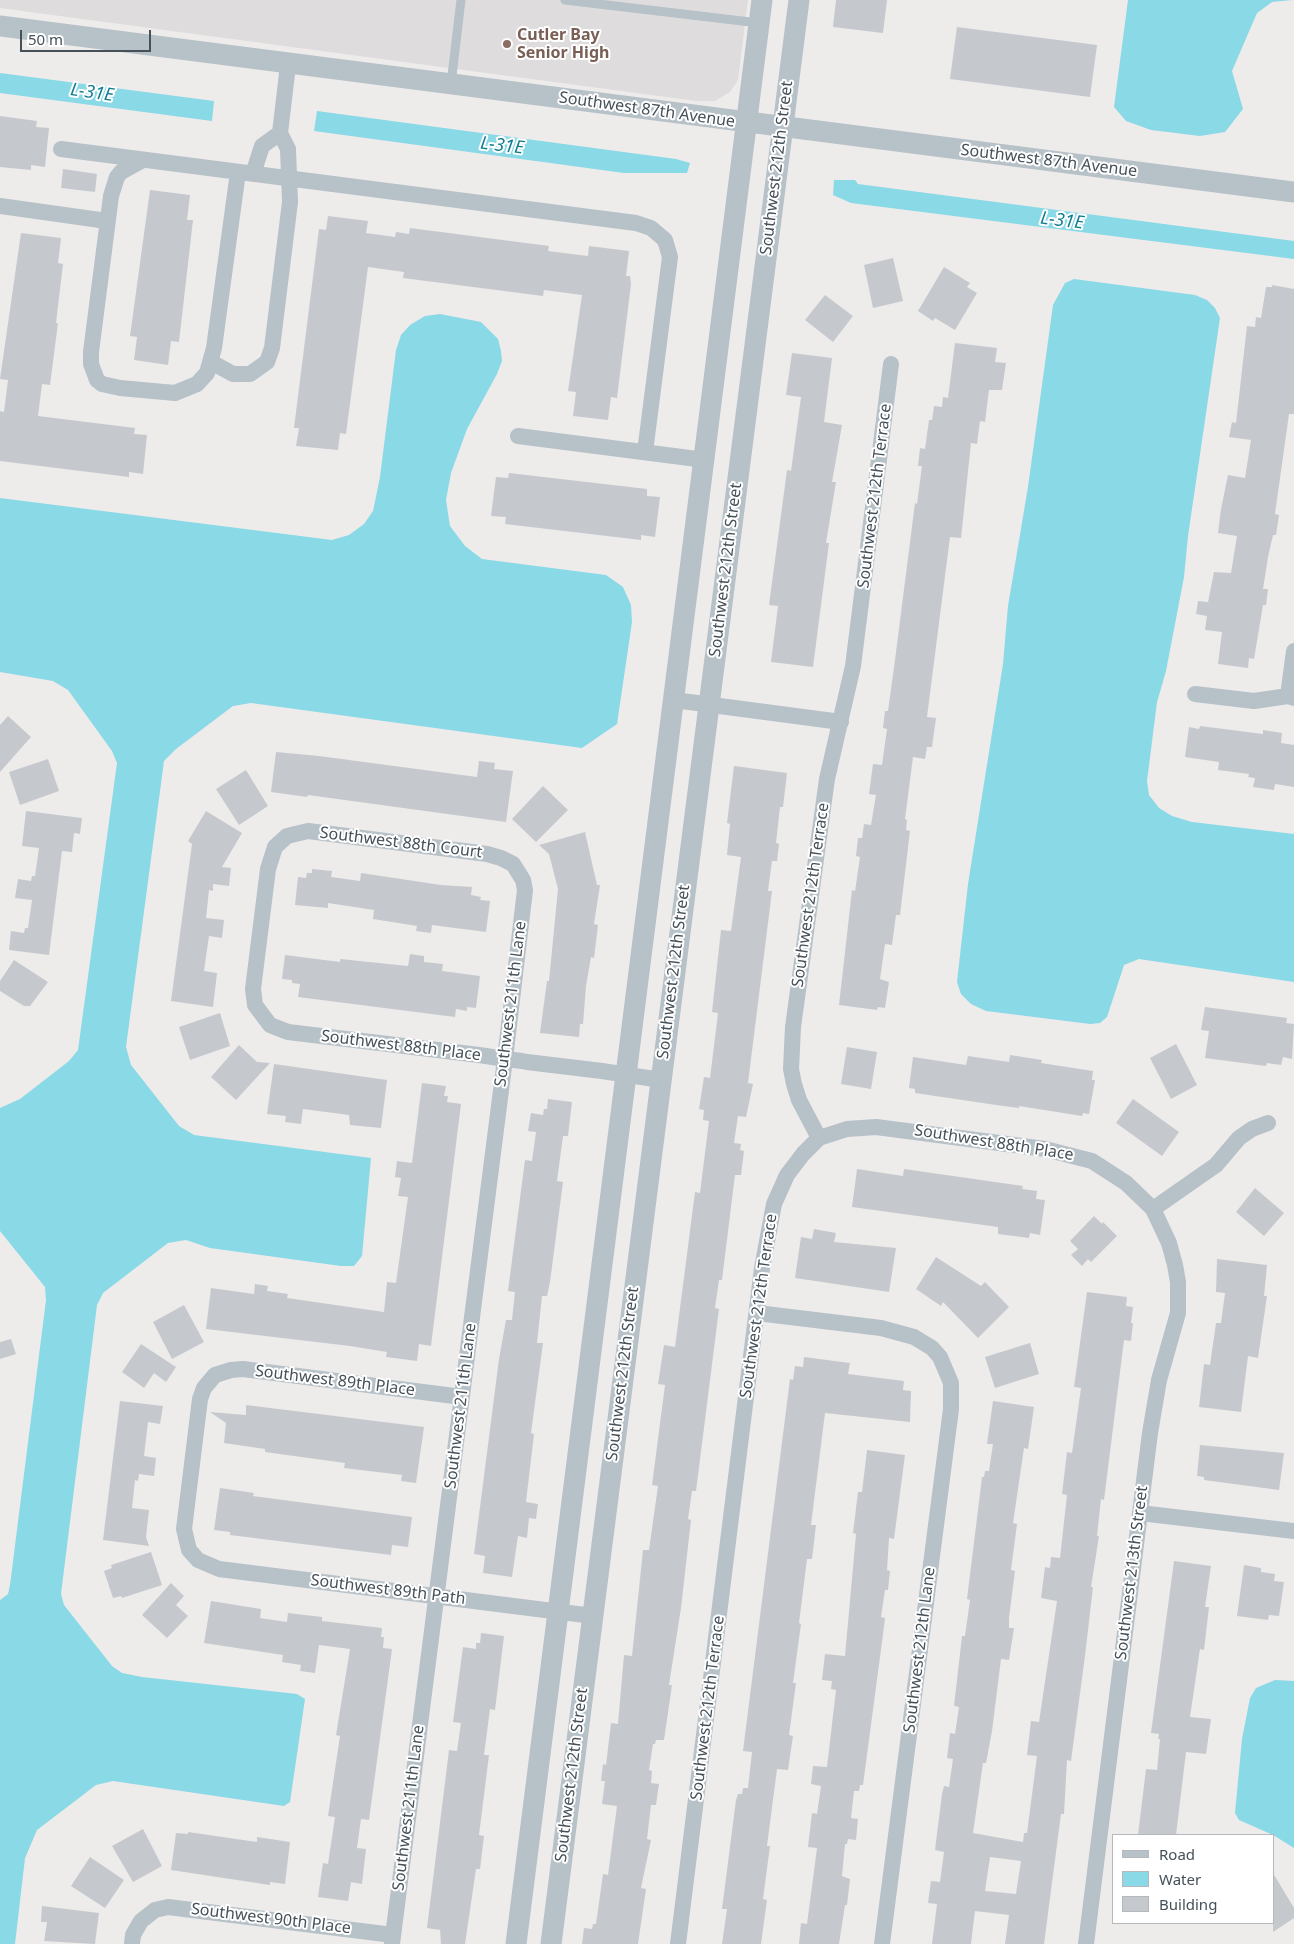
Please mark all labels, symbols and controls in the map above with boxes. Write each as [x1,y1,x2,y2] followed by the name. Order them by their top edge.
[22,20,154,52] scale bar
[517,25,609,63] place label: Cutler Bay Senior High
[28,29,63,49] text: 50 m
[501,38,513,50] marker: Cutler Bay Senior High
[69,79,115,107] water label: L-31E
[757,80,797,256] street label: Southwest 212th Street
[558,88,736,132] street label: Southwest 87th Avenue
[479,133,525,159] water label: L-31E
[960,141,1138,181] street label: Southwest 87th Avenue
[1039,208,1085,234] water label: L-31E
[854,403,896,589] street label: Southwest 212th Terrace
[706,482,746,658] street label: Southwest 212th Street
[789,802,833,988] street label: Southwest 212th Terrace
[319,824,483,862] street label: Southwest 88th Court
[654,884,694,1060] street label: Southwest 212th Street
[491,920,531,1088] street label: Southwest 211th Lane
[320,1027,482,1065] street label: Southwest 88th Place
[913,1121,1075,1165] street label: Southwest 88th Place
[737,1213,781,1399] street label: Southwest 212th Terrace
[603,1286,643,1462] street label: Southwest 212th Street
[441,1322,481,1490] street label: Southwest 211th Lane
[254,1362,416,1400] street label: Southwest 89th Place
[1112,1485,1152,1661] street label: Southwest 213th Street
[900,1566,940,1734] street label: Southwest 212th Lane
[310,1571,466,1609] street label: Southwest 89th Path
[687,1615,729,1801] street label: Southwest 212th Terrace
[552,1687,592,1863] street label: Southwest 212th Street
[389,1724,429,1892] street label: Southwest 211th Lane
[1112,1834,1274,1924] legend
[1159,1844,1195,1864] text: Road
[1159,1869,1201,1889] text: Water
[1159,1894,1217,1914] text: Building
[190,1900,352,1938] street label: Southwest 90th Place

